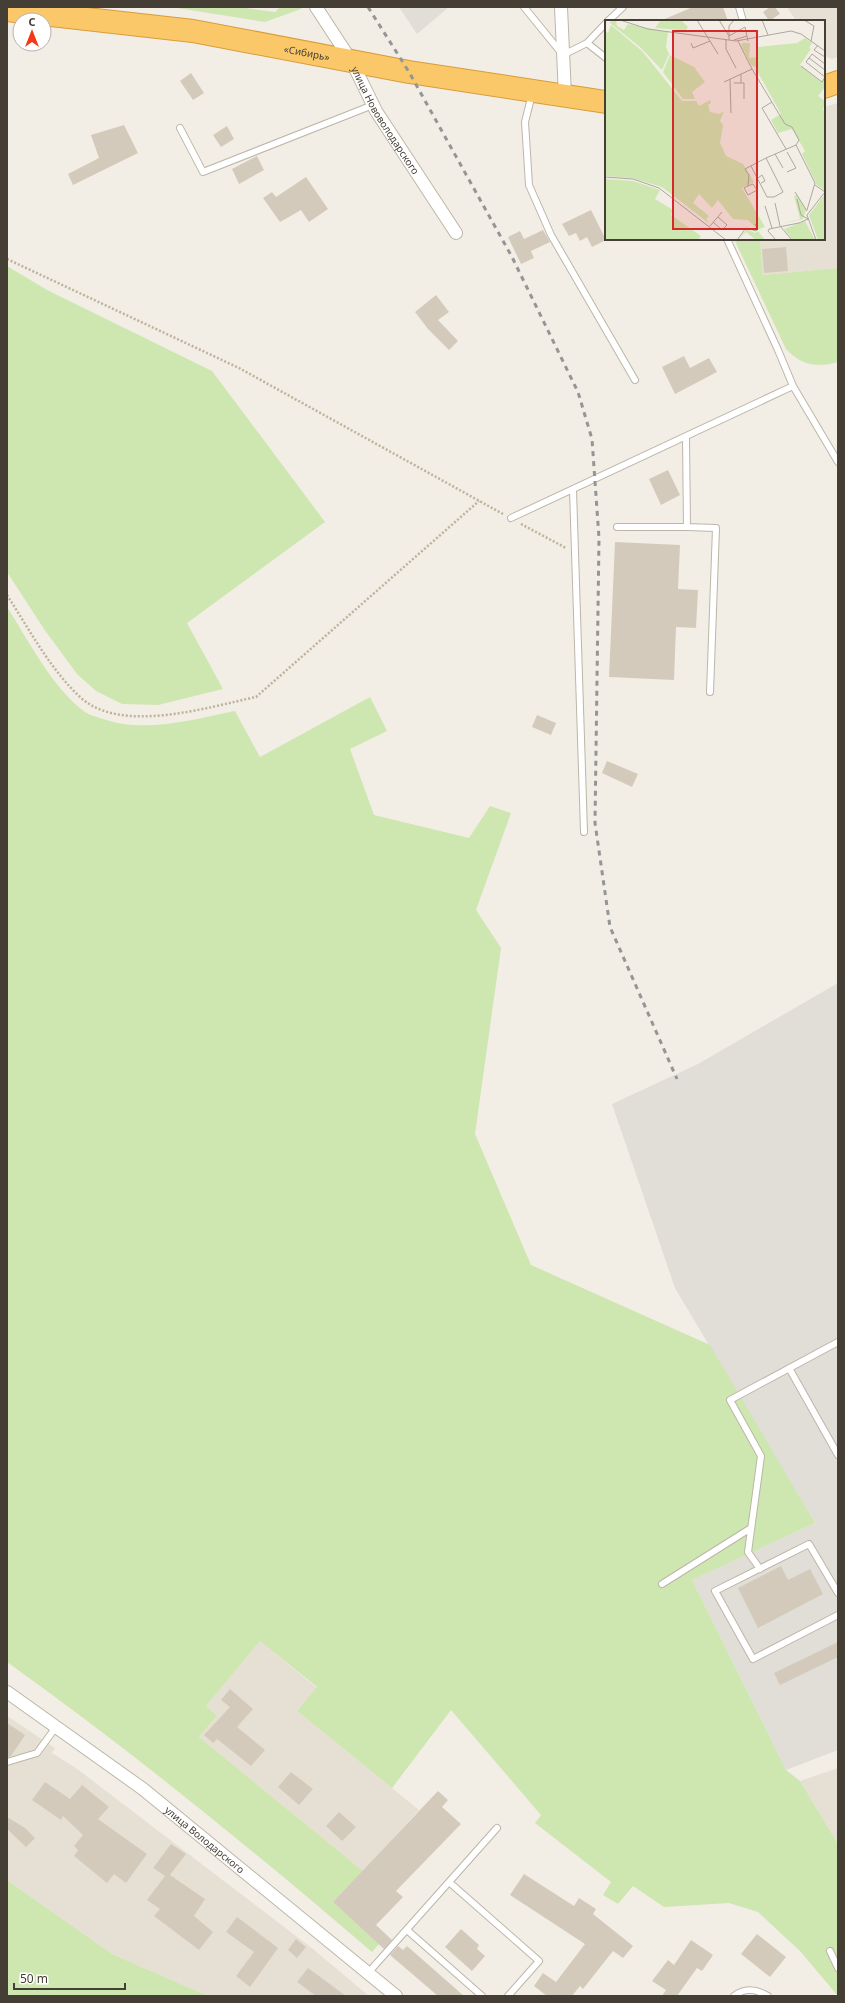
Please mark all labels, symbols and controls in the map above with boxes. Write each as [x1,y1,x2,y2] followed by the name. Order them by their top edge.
[12,12,52,52] north arrow
[28,14,36,29] text: С
[605,20,825,240] inset map
[283,41,331,64] street label: «Сибирь»
[348,64,423,177] street label: улица Нововолодарского
[162,1803,248,1876] street label: улица Володарского
[14,1965,125,1991] scale bar
[20,1970,48,1987] text: 50 m

